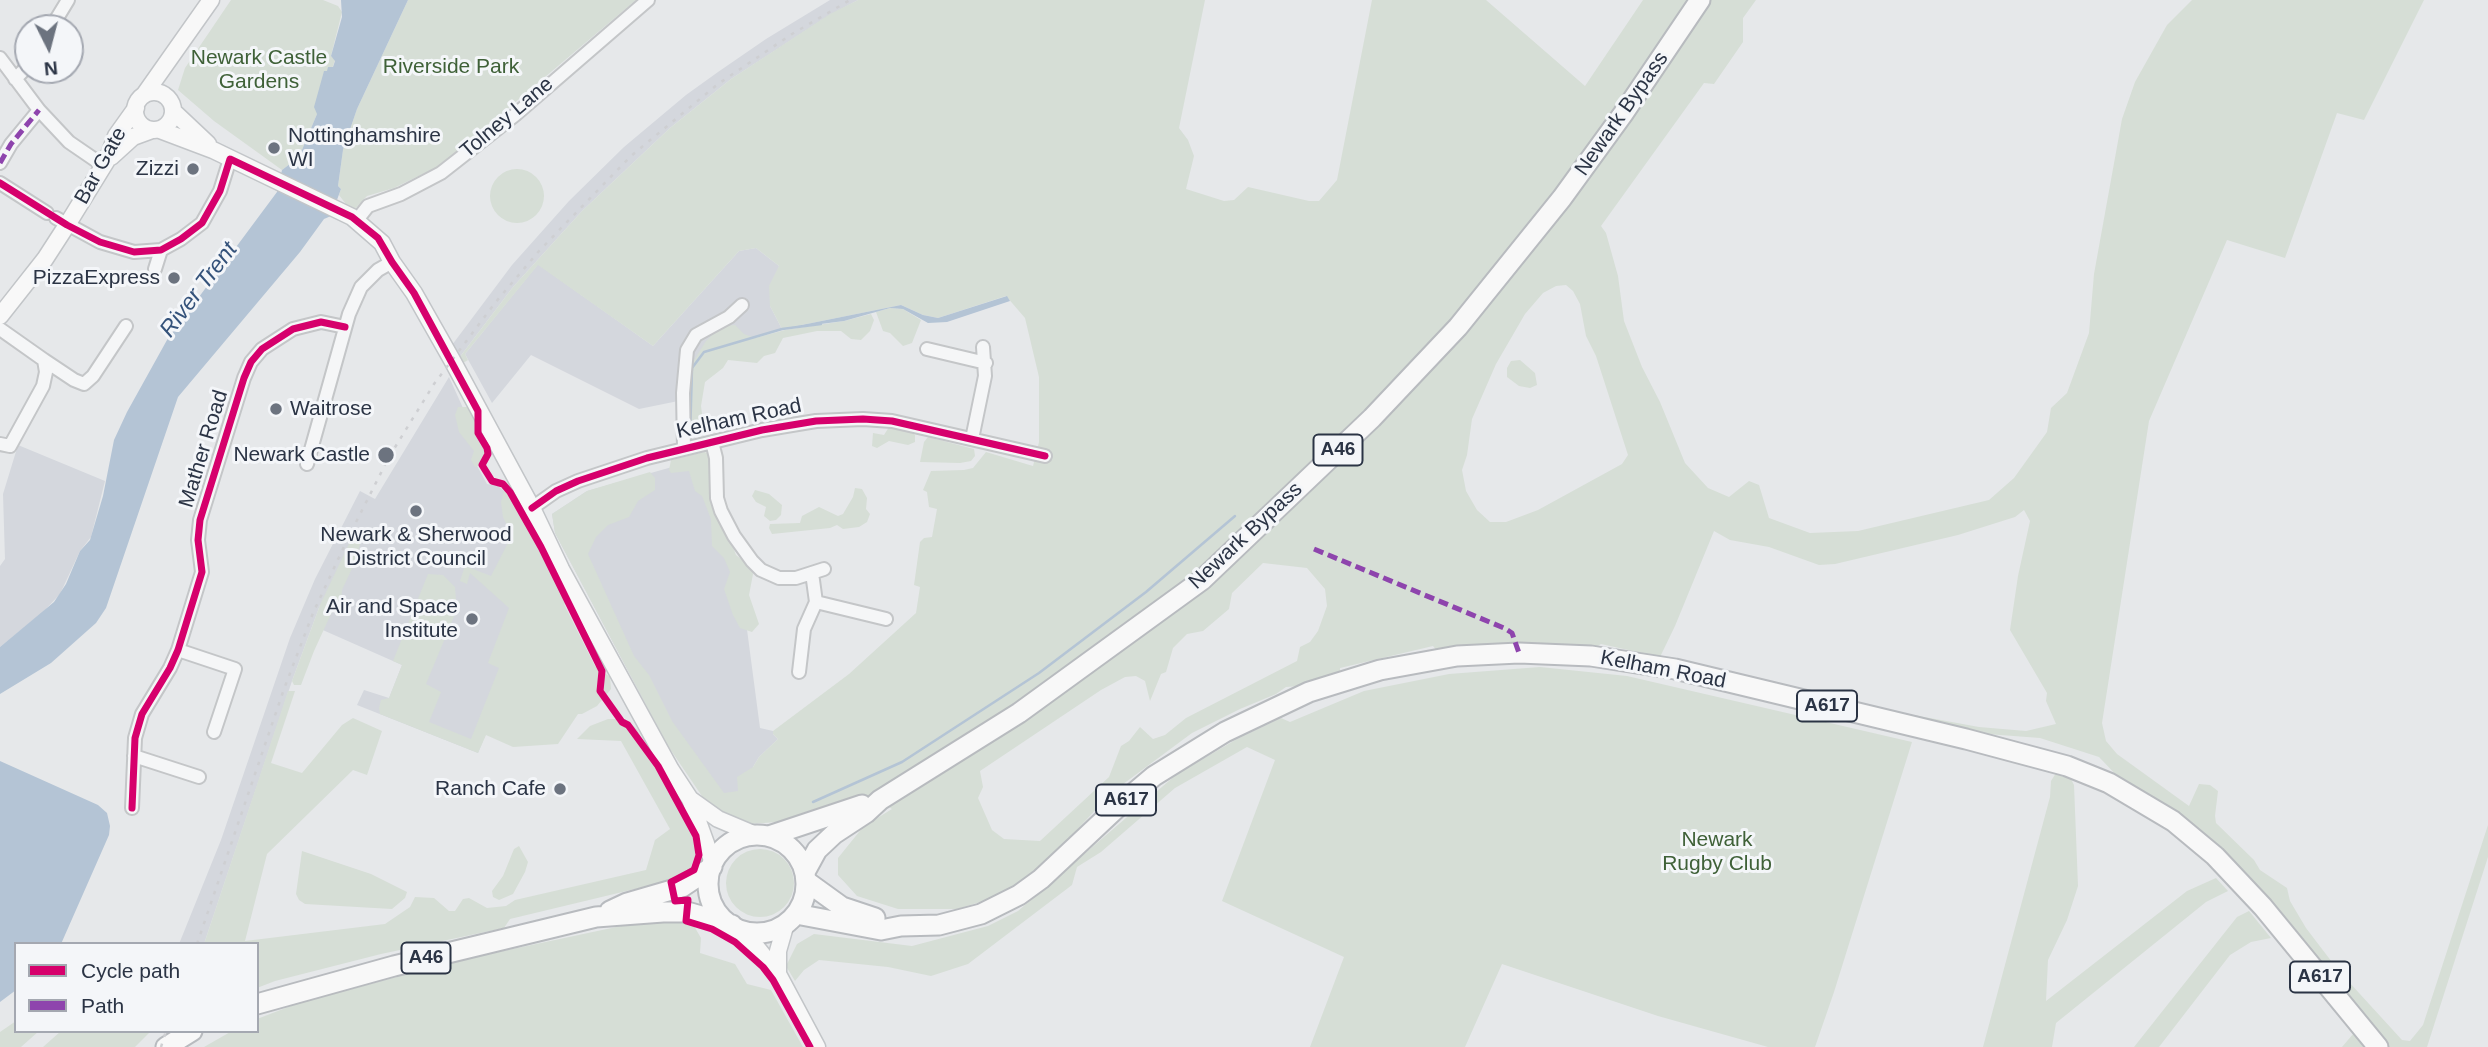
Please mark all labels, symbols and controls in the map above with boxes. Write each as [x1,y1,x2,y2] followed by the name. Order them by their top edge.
[14,14,84,84] north arrow
[191,45,327,95] park label: Newark Castle Gardens
[1570,47,1674,181] street label: Newark Bypass
[383,54,519,80] park label: Riverside Park
[43,57,59,80] text: N
[456,72,558,164] street label: Tolney Lane
[70,123,132,209] street label: Bar Gate
[288,123,441,173] place label: Nottinghamshire WI
[266,140,282,156] marker: Nottinghamshire WI
[136,156,179,182] place label: Zizzi
[185,161,201,177] marker: Zizzi
[154,237,244,343] water label: River Trent
[33,265,160,291] place label: PizzaExpress
[166,270,182,286] marker: PizzaExpress
[174,387,234,511] street label: Mather Road
[674,393,804,445] street label: Kelham Road
[290,396,372,422] place label: Waitrose
[268,401,284,417] marker: Waitrose
[1314,435,1362,466] road number: A46
[233,442,370,468] place label: Newark Castle
[376,445,396,465] marker: Newark Castle
[1184,477,1308,595] street label: Newark Bypass
[408,503,424,519] marker: Newark & Sherwood District Council
[320,522,512,572] place label: Newark & Sherwood District Council
[326,594,458,644] place label: Air and Space Institute
[464,611,480,627] marker: Air and Space Institute
[1598,645,1728,695] street label: Kelham Road
[1797,691,1857,722] road number: A617
[435,776,546,802] place label: Ranch Cafe
[552,781,568,797] marker: Ranch Cafe
[1096,785,1156,816] road number: A617
[1662,827,1772,877] park label: Newark Rugby Club
[14,942,259,1033] legend
[402,942,450,974] road number: A46
[81,959,180,982] text: Cycle path
[2290,962,2350,993] road number: A617
[81,994,124,1017] text: Path

